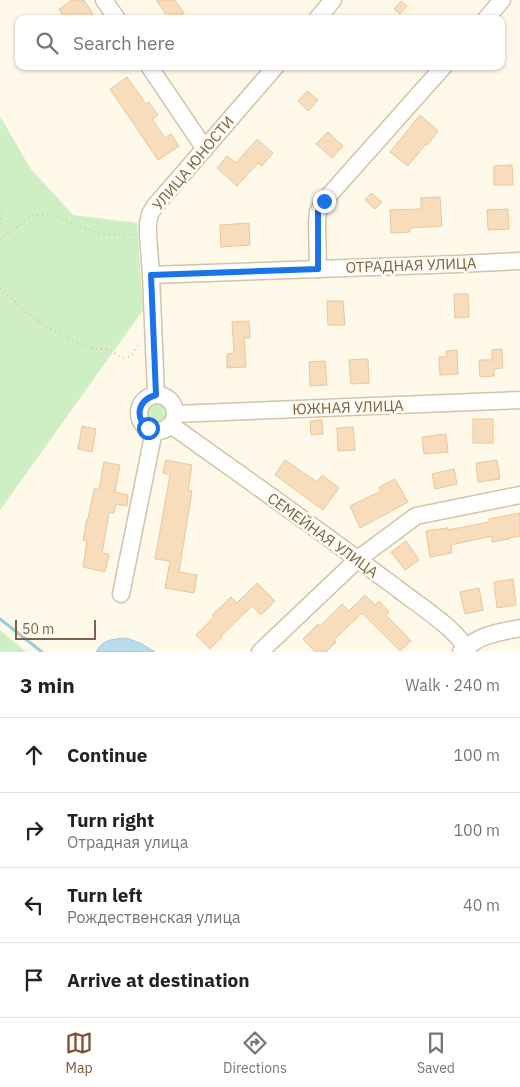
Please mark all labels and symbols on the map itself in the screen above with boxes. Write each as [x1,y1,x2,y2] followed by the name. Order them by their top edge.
[148,112,238,214] street label: УЛИЦА ЮНОСТИ
[313,190,336,213] route end
[345,253,477,277] street label: ОТРАДНАЯ УЛИЦА
[292,396,404,418] street label: ЮЖНАЯ УЛИЦА
[137,417,160,440] route start
[264,488,383,582] street label: СЕМЕЙНАЯ УЛИЦА
[15,617,96,640] scale bar

